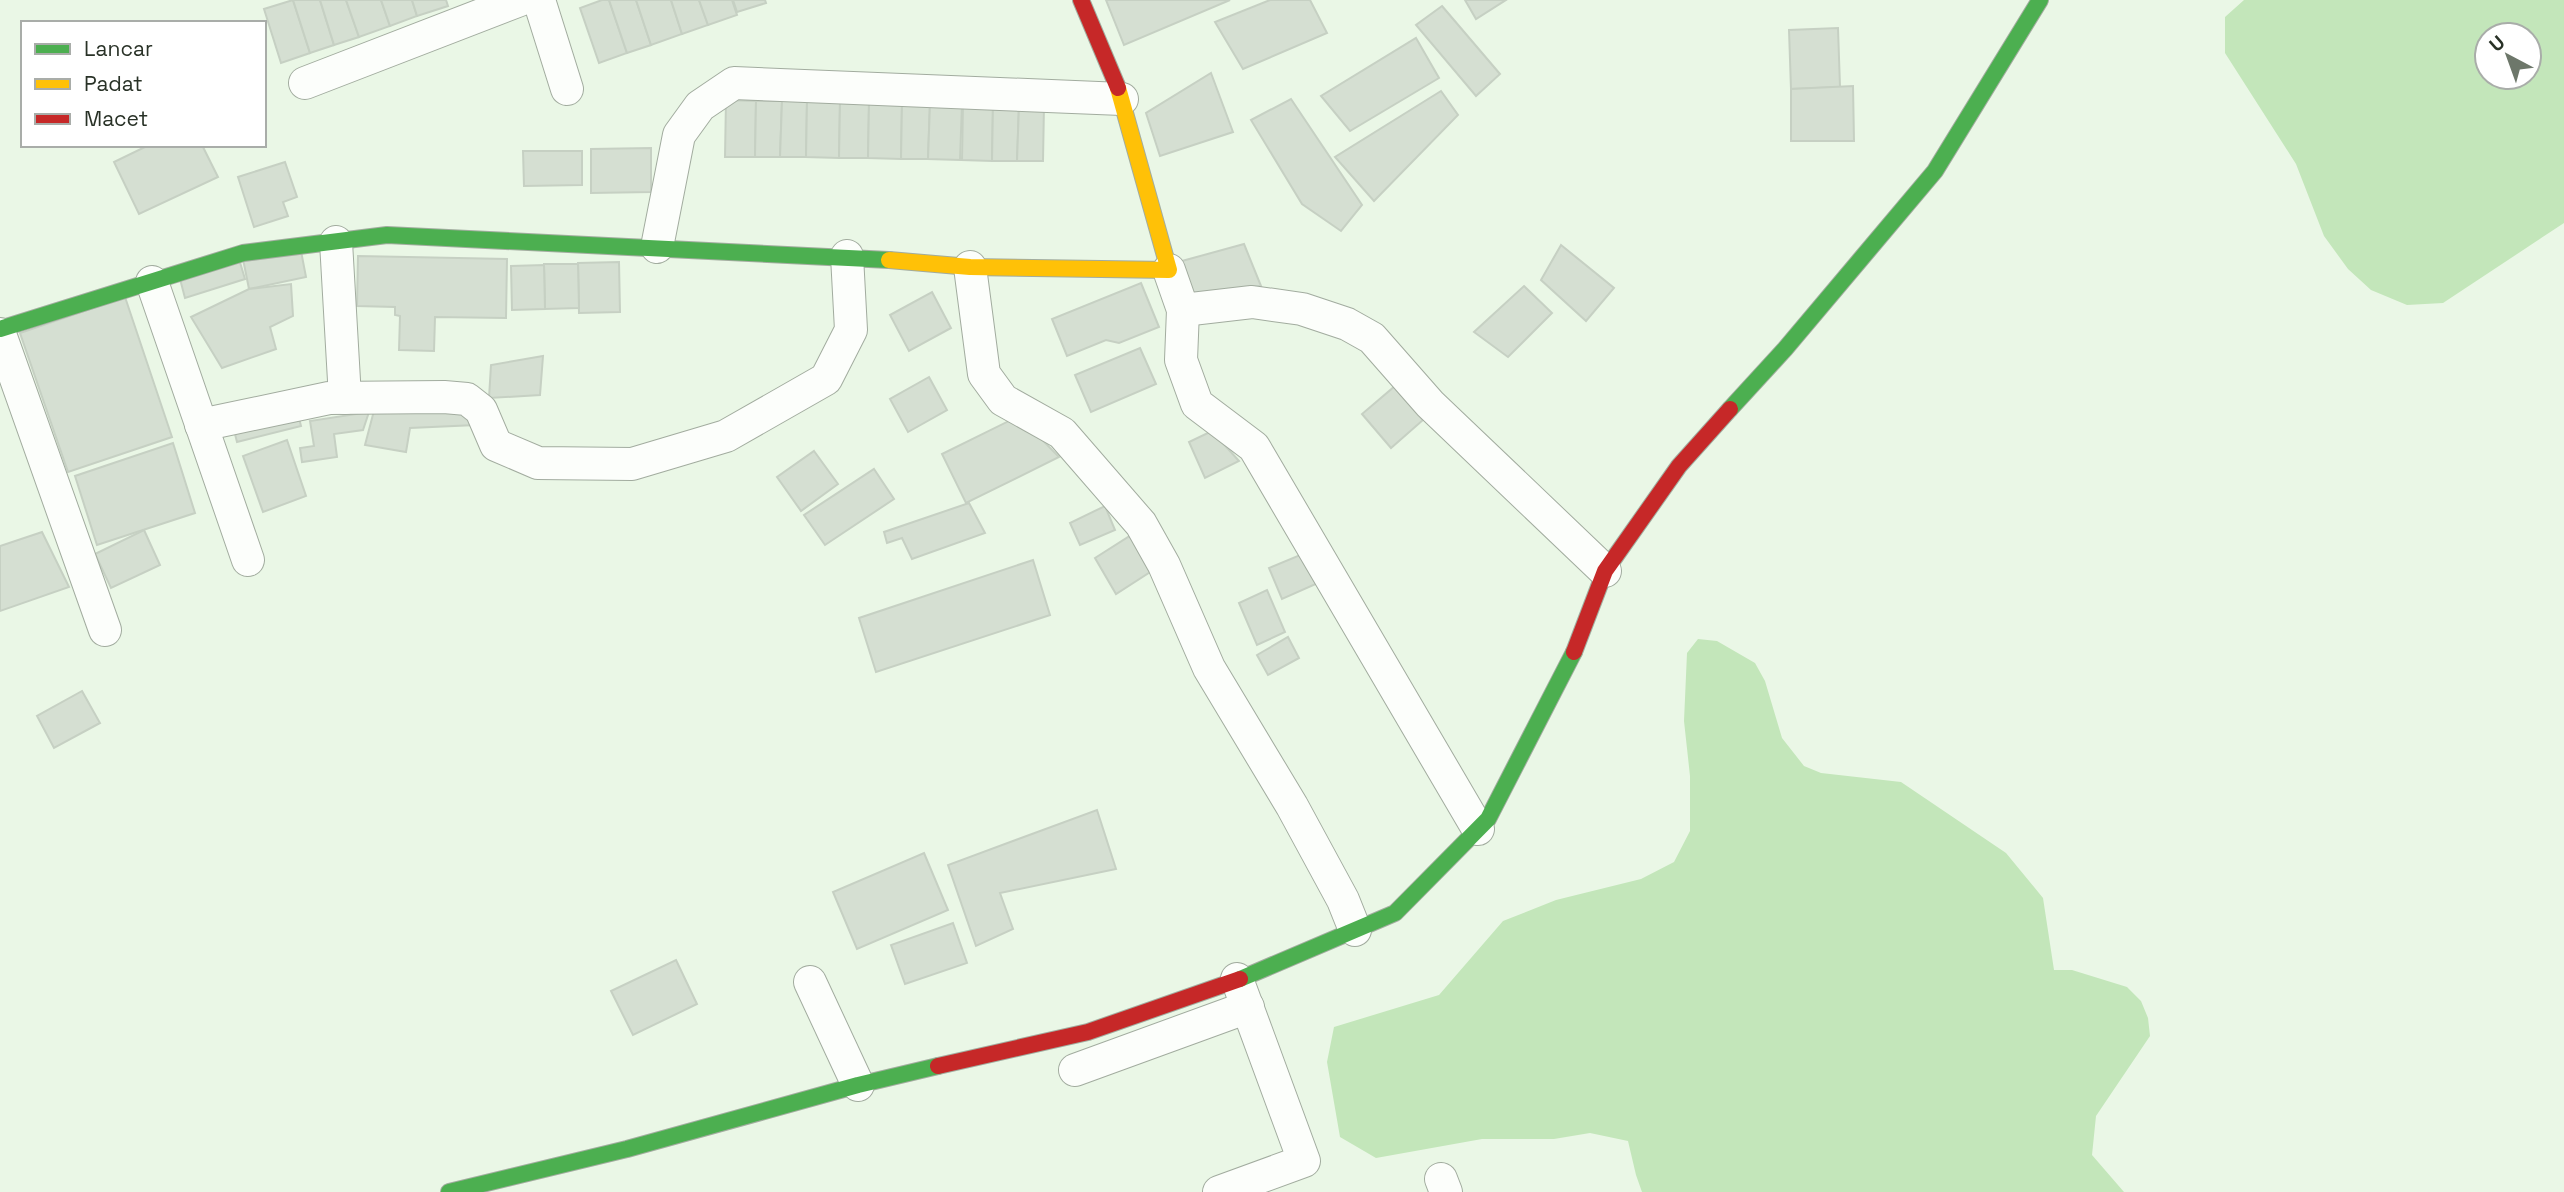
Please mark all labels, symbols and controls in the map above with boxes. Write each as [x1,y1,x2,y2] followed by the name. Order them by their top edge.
[21,21,266,147] legend
[2473,21,2543,91] north arrow
[2484,30,2510,57] text: U
[84,35,153,62] text: Lancar
[84,70,143,97] text: Padat
[84,105,148,132] text: Macet

